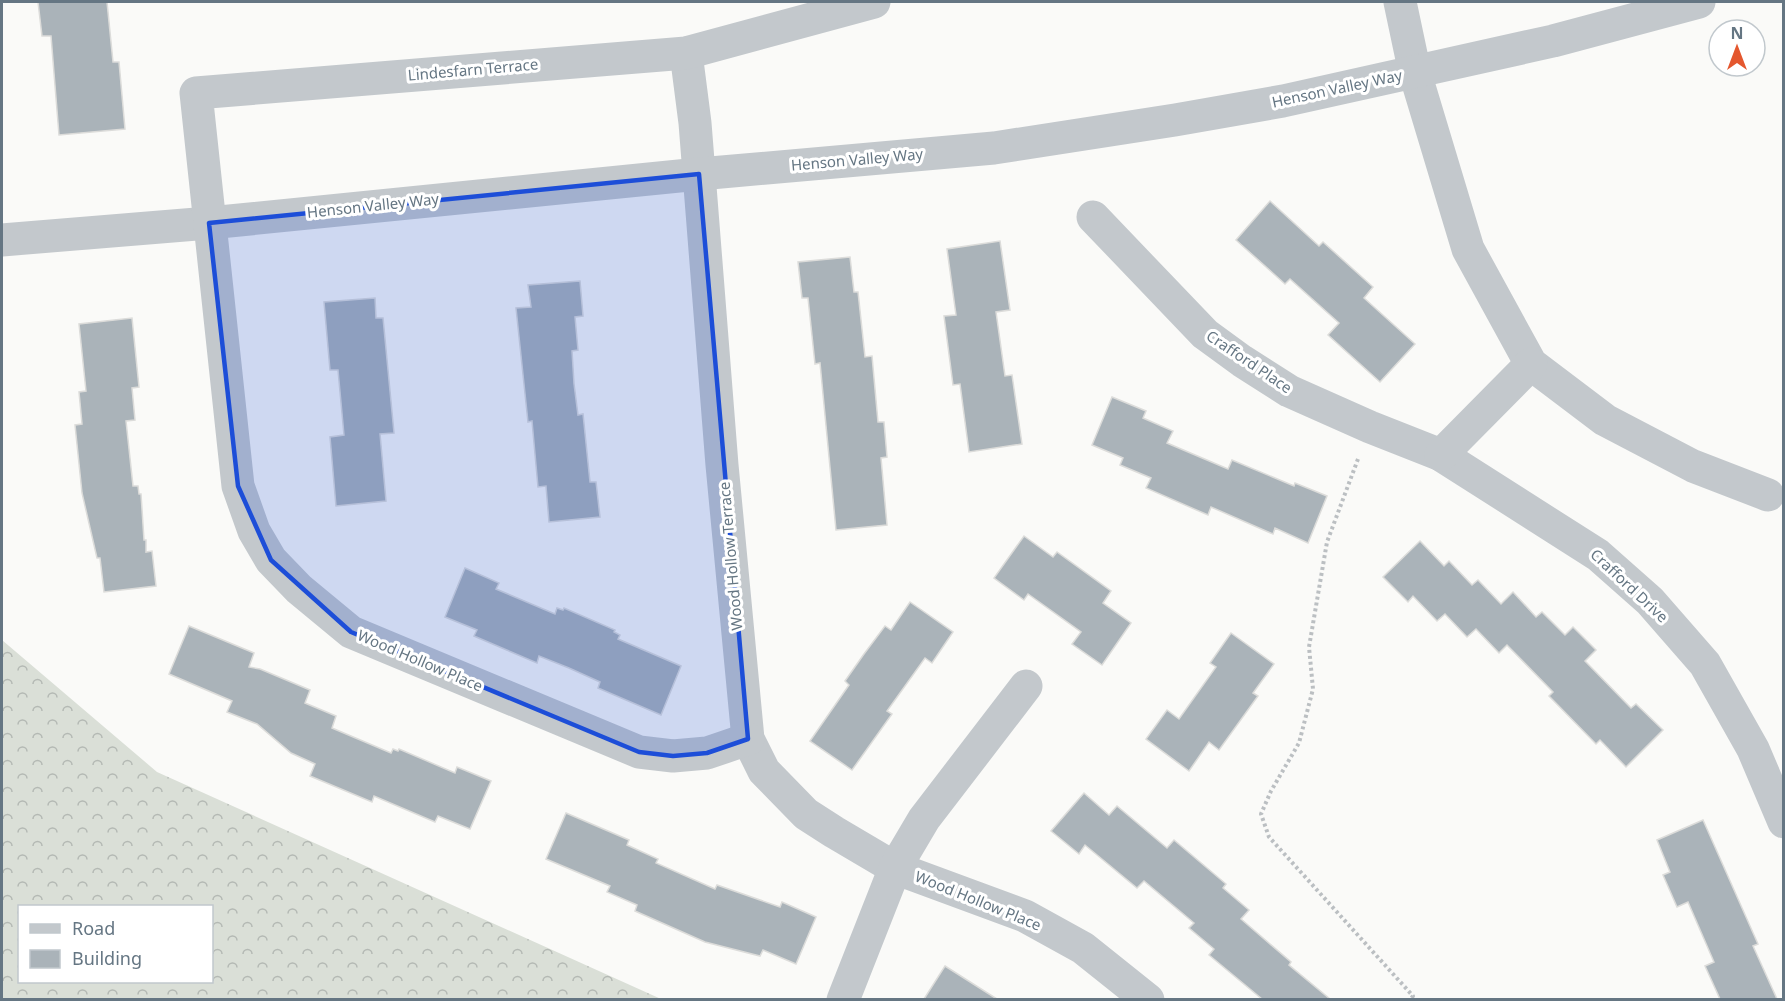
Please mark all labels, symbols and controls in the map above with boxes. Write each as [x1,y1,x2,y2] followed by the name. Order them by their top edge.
[1707,18,1767,78] north arrow
[1730,22,1744,44] text: N
[407,53,539,85] street label: Lindesfarn Terrace
[1270,64,1404,112] street label: Henson Valley Way
[790,143,924,175] street label: Henson Valley Way
[306,188,440,222] street label: Henson Valley Way
[1203,325,1296,397] street label: Crafford Place
[714,481,746,631] street label: Wood Hollow Terrace
[1587,544,1673,626] street label: Crafford Drive
[355,625,486,696] street label: Wood Hollow Place
[912,866,1044,935] street label: Wood Hollow Place
[18,905,213,983] legend
[72,916,115,940] text: Road
[72,946,142,970] text: Building

